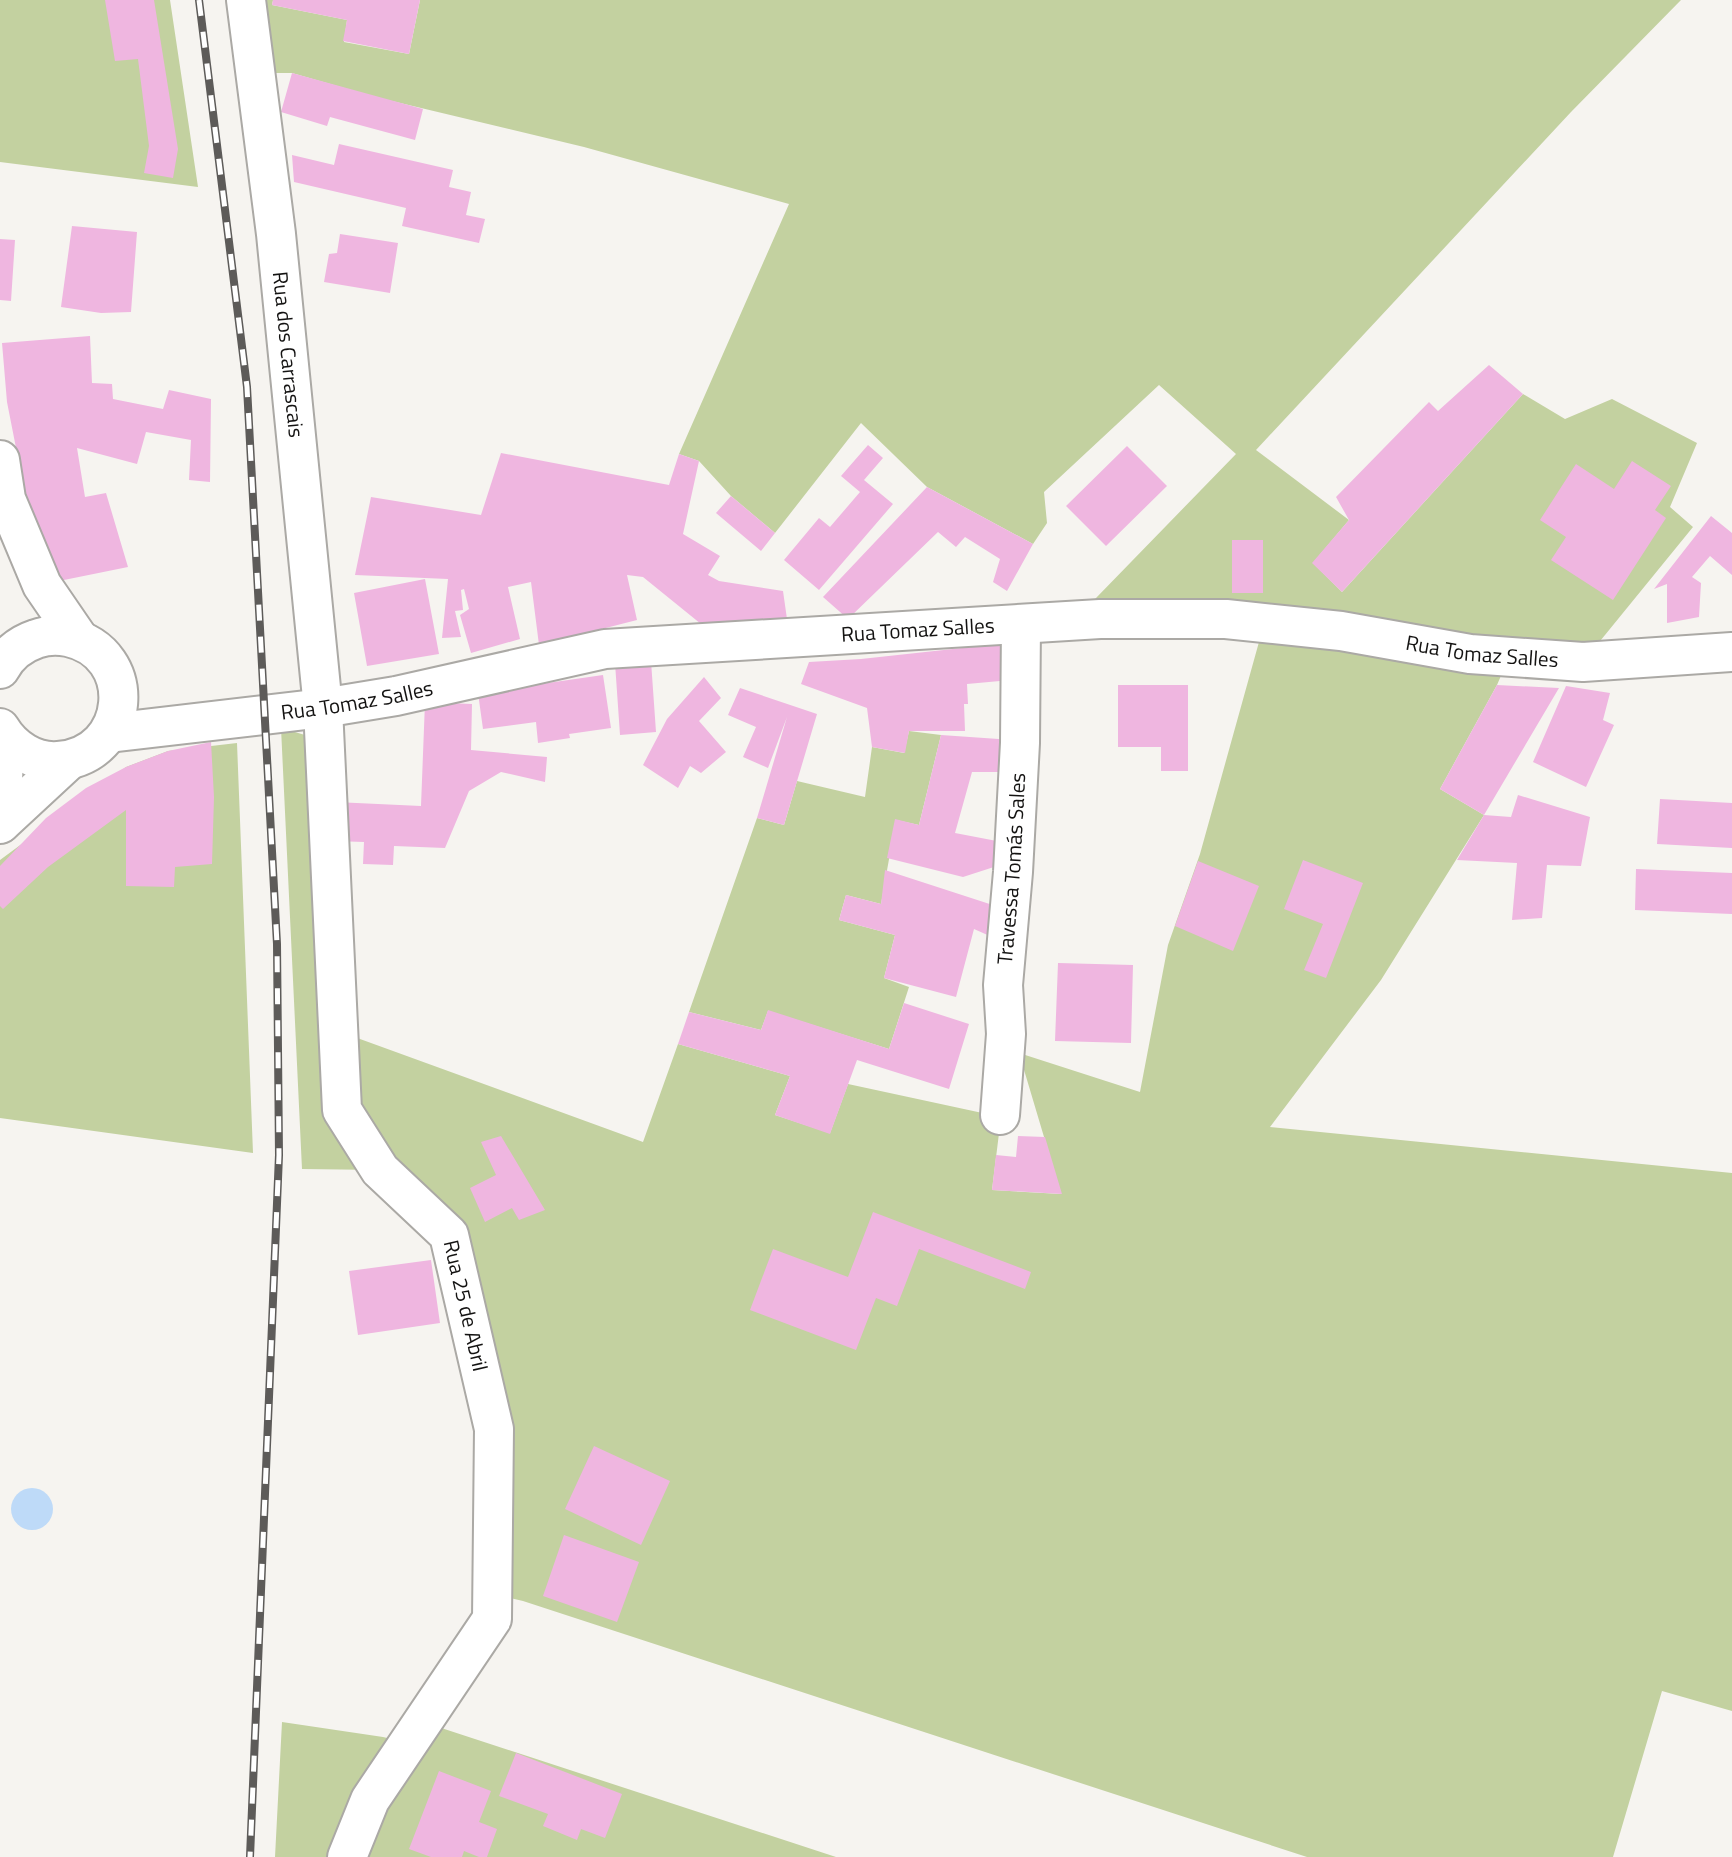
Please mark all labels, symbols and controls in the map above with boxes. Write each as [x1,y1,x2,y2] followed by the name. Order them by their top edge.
[265,270,313,439] street label: Rua dos Carrascais
[840,608,995,650] street label: Rua Tomaz Salles
[1403,626,1560,675] street label: Rua Tomaz Salles
[279,671,436,728] street label: Rua Tomaz Salles
[988,772,1033,966] street label: Travessa Tomás Sales
[436,1237,497,1374] street label: Rua 25 de Abril

